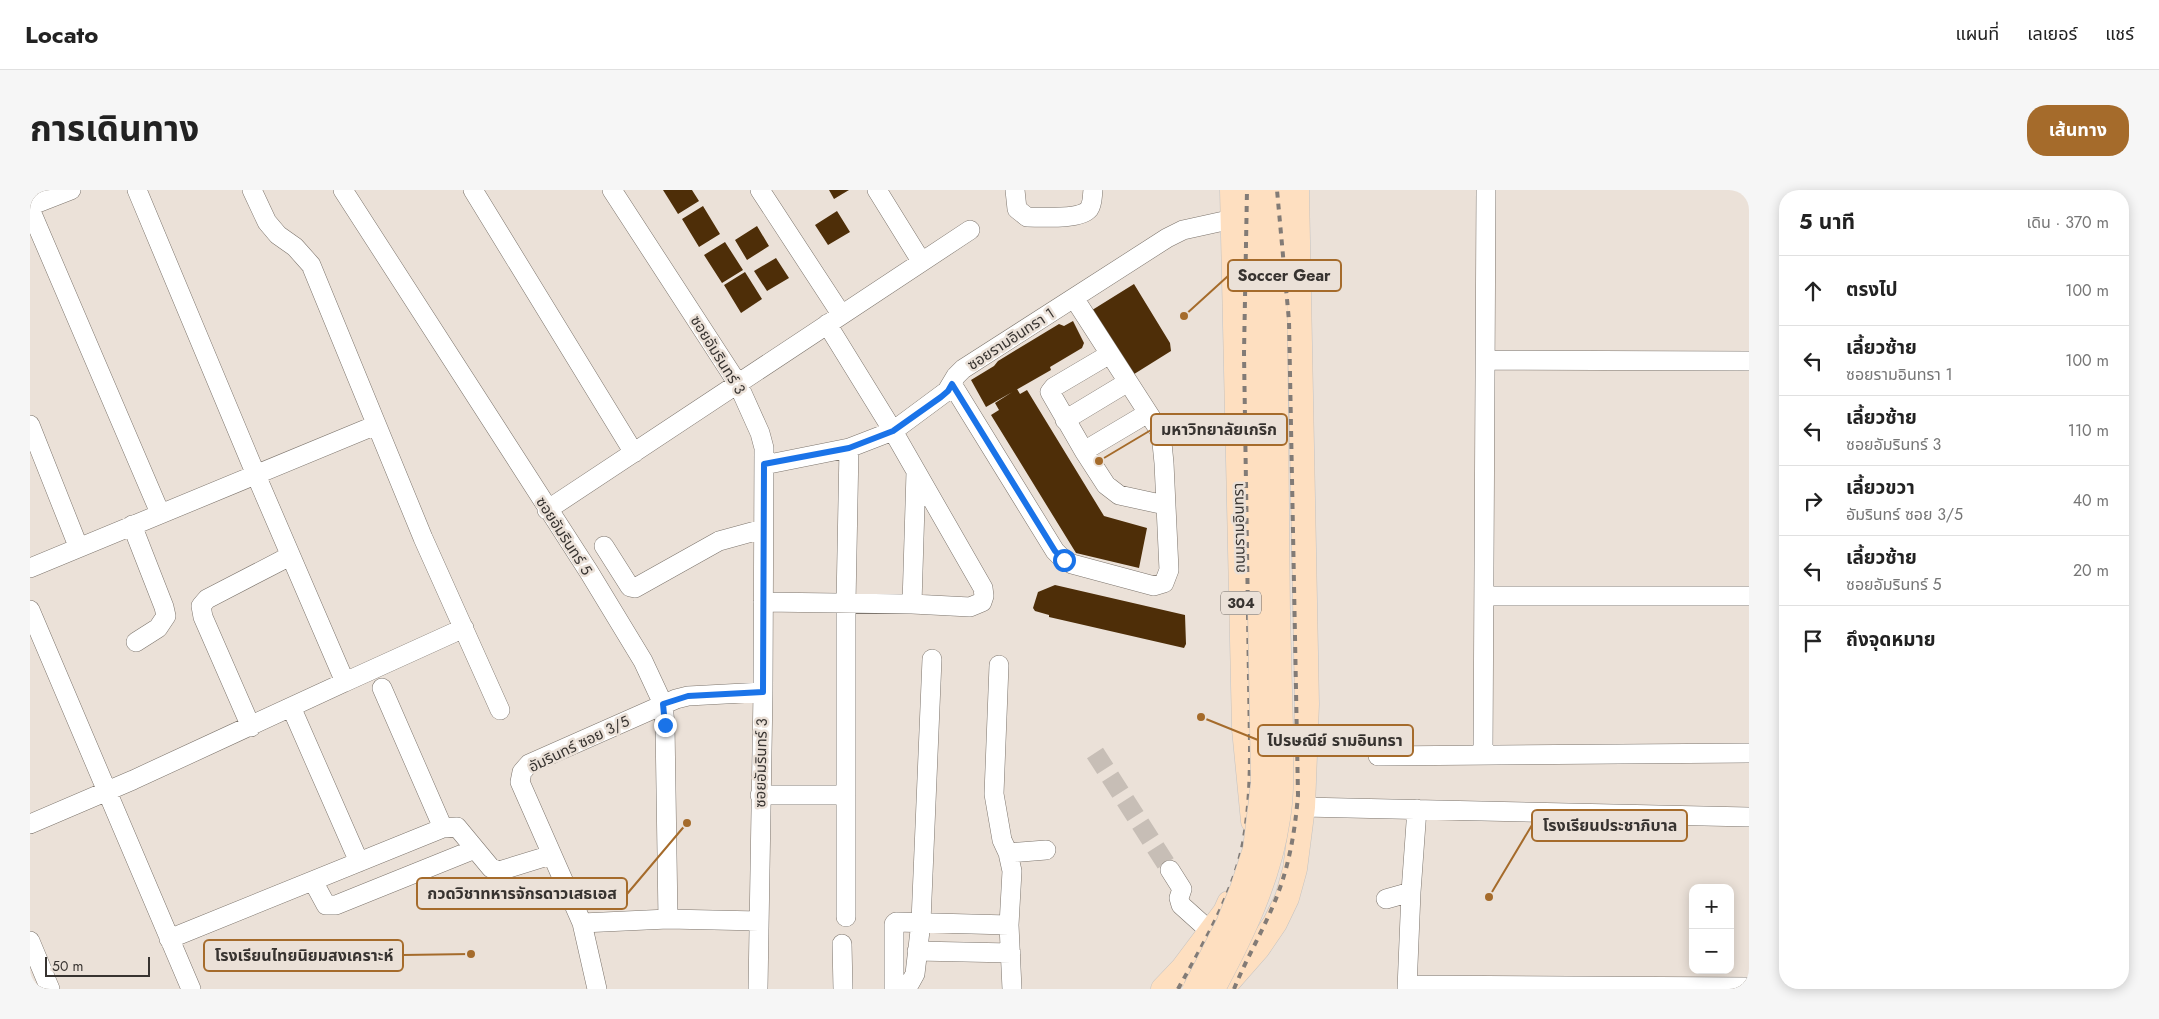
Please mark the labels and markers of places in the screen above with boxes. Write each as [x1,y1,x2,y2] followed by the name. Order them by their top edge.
[1228,260,1341,291] callout: Soccer Gear
[1151,414,1287,445] callout: มหาวิทยาลัยเกริก
[1258,725,1413,756] callout: ไปรษณีย์ รามอินทรา
[1532,810,1687,841] callout: โรงเรียนประชาภิบาล
[417,878,627,909] callout: กวดวิชาทหารจักรดาวเสธเอส
[204,940,403,971] callout: โรงเรียนไทยนิยมสงเคราะห์

